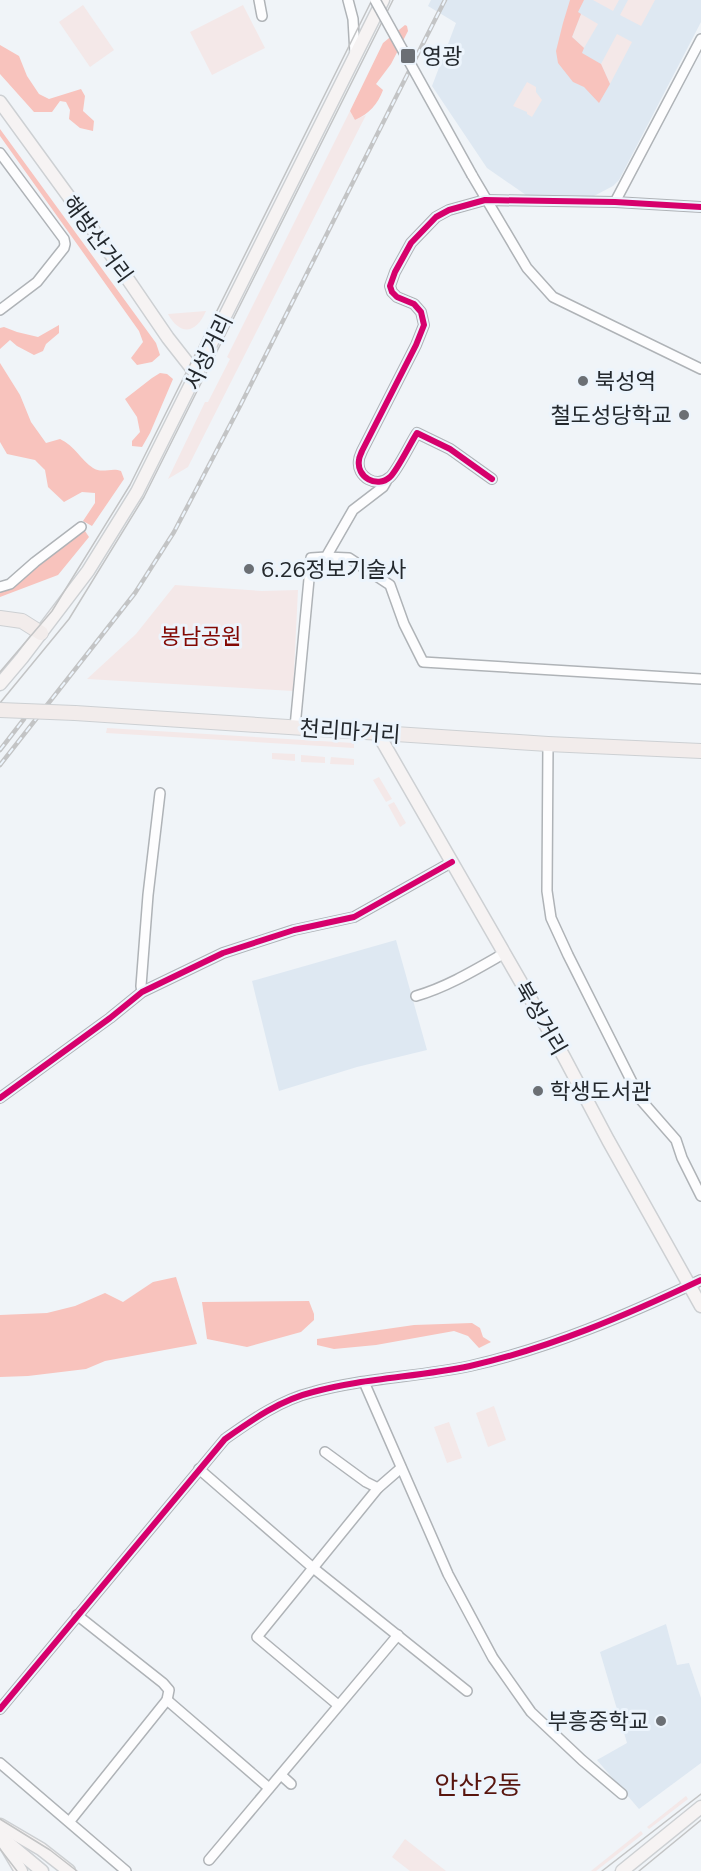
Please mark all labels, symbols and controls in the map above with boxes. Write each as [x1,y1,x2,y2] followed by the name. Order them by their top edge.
[422,42,462,70] place label: 영광
[399,47,417,65] marker: 영광
[57,190,139,288] street label: 해방산거리
[178,309,238,395] street label: 서성거리
[595,367,656,395] place label: 북성역
[576,374,590,388] marker: 북성역
[551,401,672,429] place label: 철도성당학교
[677,408,691,422] marker: 철도성당학교
[261,555,407,583] place label: 6.26정보기술사
[242,562,256,576] marker: 6.26정보기술사
[161,622,241,650] park label: 봉남공원
[299,714,401,748] street label: 천리마거리
[509,976,573,1060] street label: 북성거리
[550,1077,651,1105] place label: 학생도서관
[531,1084,545,1098] marker: 학생도서관
[548,1707,649,1735] place label: 부흥중학교
[654,1714,668,1728] marker: 부흥중학교
[434,1768,522,1801] district label: 안산2동

